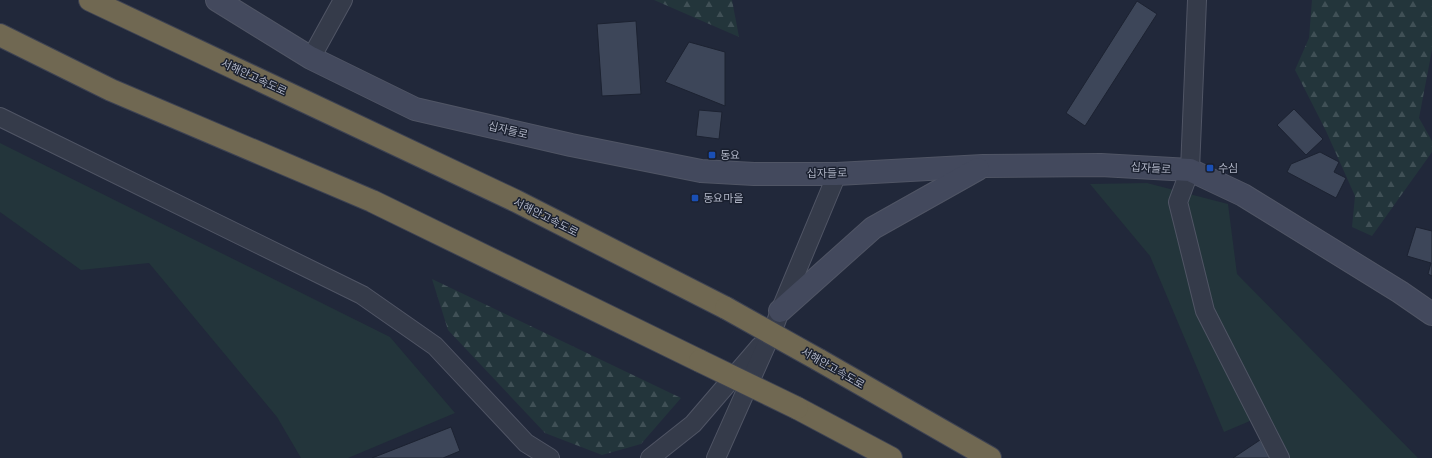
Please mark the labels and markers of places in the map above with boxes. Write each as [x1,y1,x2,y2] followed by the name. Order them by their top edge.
[720,149,740,161] place label: 동요
[707,150,717,160] marker: 동요
[1218,162,1238,174] place label: 수심
[1205,163,1215,173] marker: 수심
[703,192,743,204] place label: 동요마을
[690,193,700,203] marker: 동요마을

